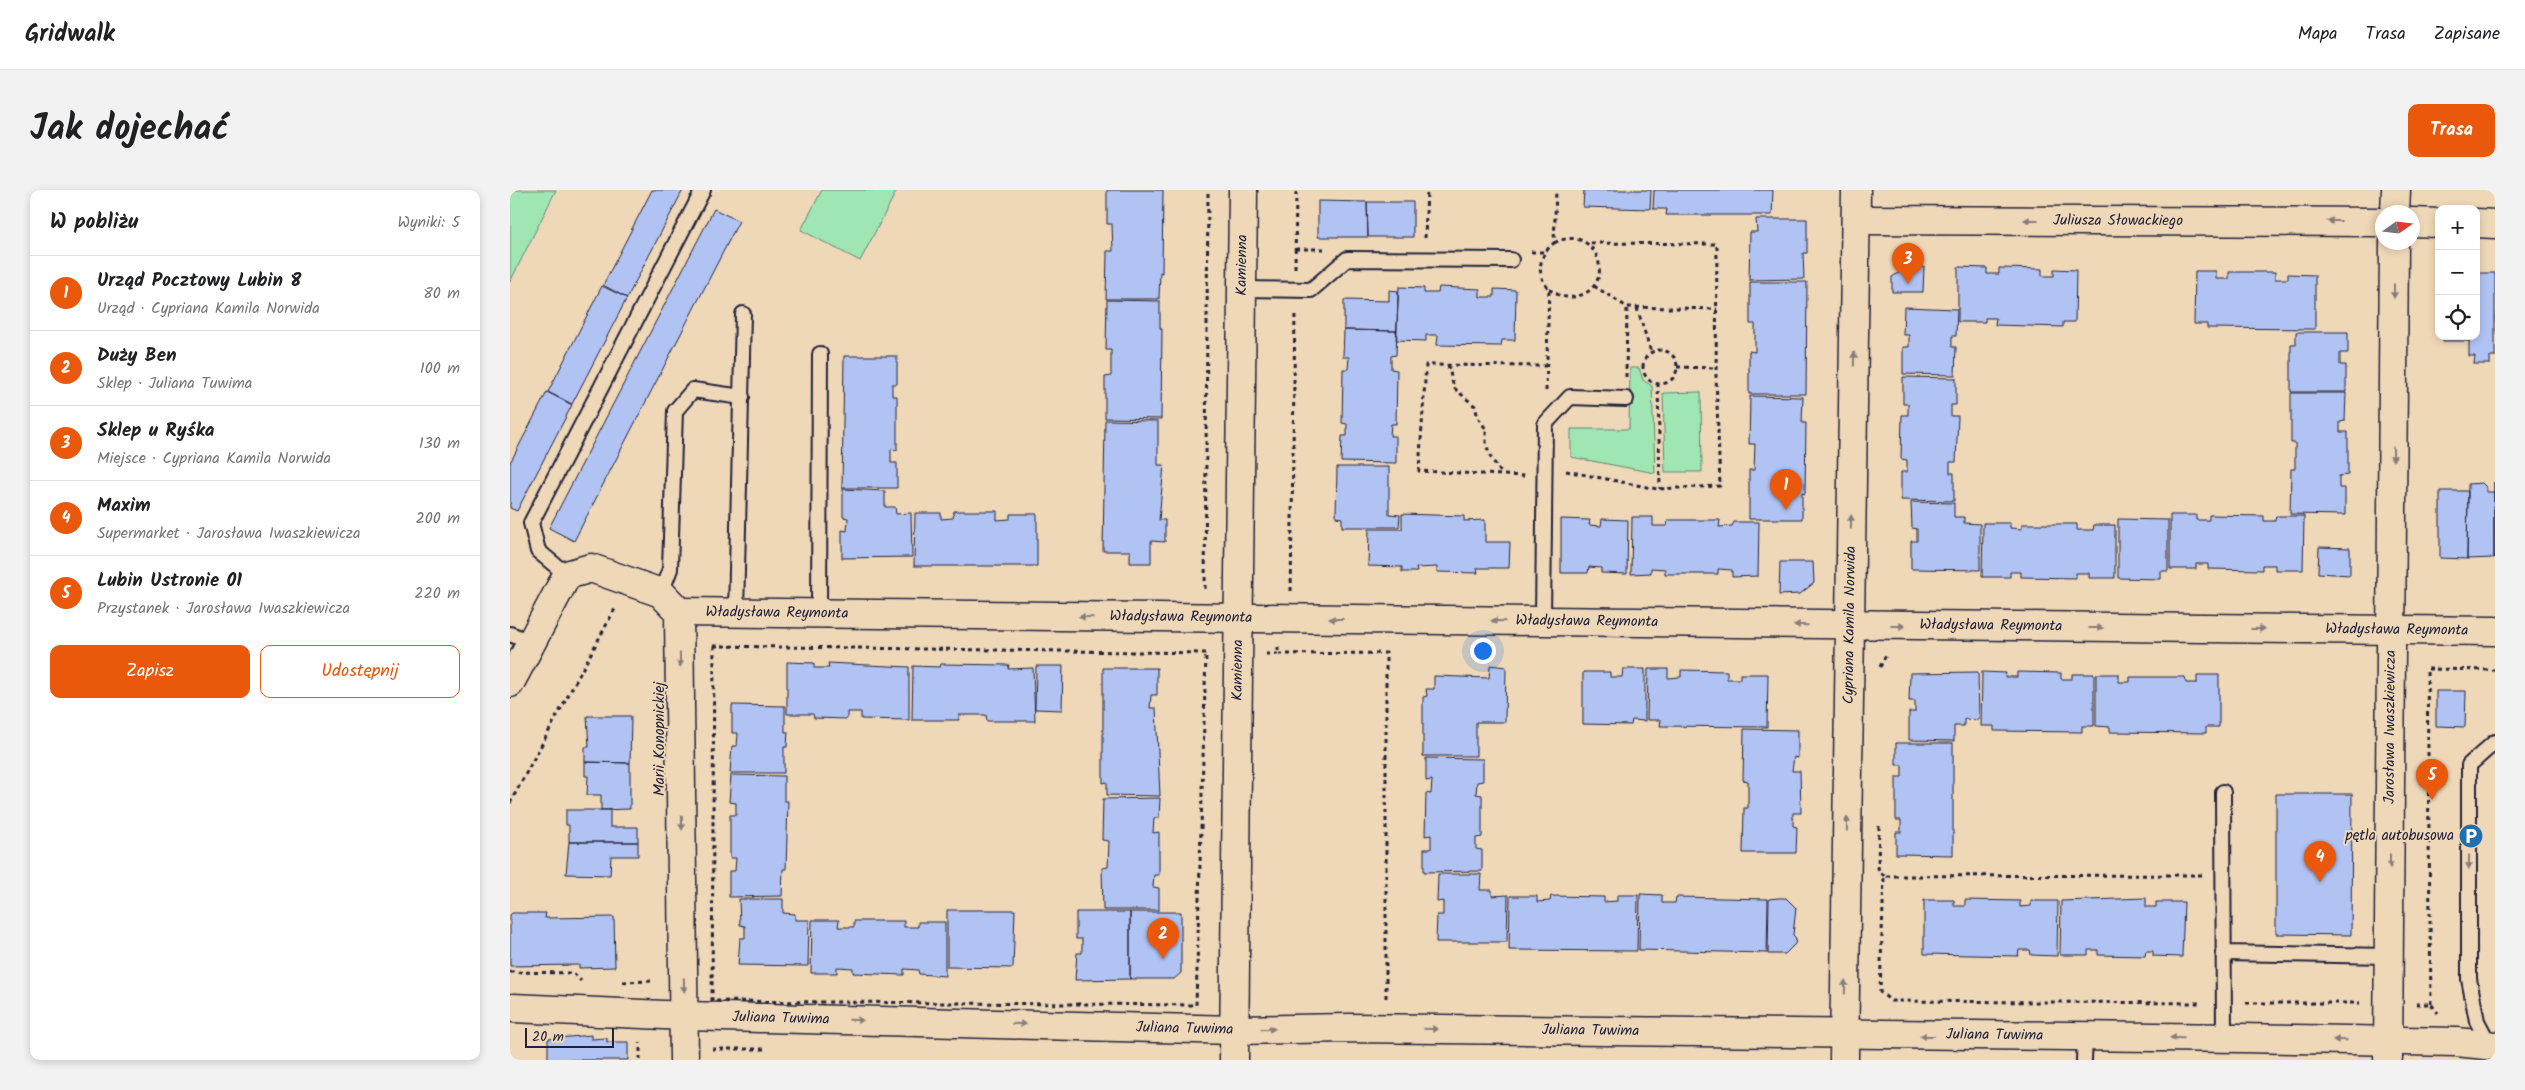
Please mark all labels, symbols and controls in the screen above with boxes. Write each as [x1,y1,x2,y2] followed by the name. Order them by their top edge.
[25,15,115,54] text: Gridwalk
[2298,20,2338,49] text: Mapa
[2366,20,2406,49] text: Trasa
[2434,20,2500,49] text: Zapisane
[30,102,229,158] text: Jak dojechać
[2408,104,2495,157] button: Trasa
[2375,205,2420,250] north arrow
[2435,205,2480,340] map controls
[2435,205,2480,250] button: +
[50,206,138,239] text: W pobliżu
[2053,209,2183,233] street label: Juliusza Słowackiego
[397,210,460,235] text: Wyniki: 5
[2023,216,2039,224] one-way arrow
[2326,217,2342,225] one-way arrow
[1230,234,1255,296] street label: Kamienna
[1892,243,1924,284] pin: 3
[2435,250,2480,295] button: −
[97,266,302,296] text: Urząd Pocztowy Lubin 8
[64,281,68,306] text: 1
[423,281,460,306] text: 80 m
[2390,283,2398,299] one-way arrow
[2435,295,2480,340] button: locate
[97,296,320,321] text: Urząd · Cypriana Kamila Norwida
[97,341,176,371] text: Duży Ben
[1850,351,1858,367] one-way arrow
[61,356,71,381] text: 2
[420,356,460,381] text: 100 m
[97,371,252,396] text: Sklep · Juliana Tuwima
[97,416,215,446] text: Sklep u Ryśka
[62,431,70,456] text: 3
[419,431,460,456] text: 130 m
[97,446,331,471] text: Miejsce · Cypriana Kamila Norwida
[2389,446,2397,462] one-way arrow
[1770,469,1802,510] pin: 1
[97,491,151,521] text: Maxim
[62,506,70,531] text: 4
[416,506,460,531] text: 200 m
[1847,514,1855,530] one-way arrow
[97,521,361,546] text: Supermarket · Jarosława Iwaszkiewicza
[1837,546,1863,704] street label: Cypriana Kamila Norwida
[97,566,242,596] text: Lubin Ustronie 01
[62,581,70,606] text: 5
[414,581,460,606] text: 220 m
[97,596,350,621] text: Przystanek · Jarosława Iwaszkiewicza
[705,600,849,626] street label: Władysława Reymonta
[1109,605,1253,630] street label: Władysława Reymonta
[1515,609,1659,634] street label: Władysława Reymonta
[1077,613,1093,621] one-way arrow
[1919,613,2063,638] street label: Władysława Reymonta
[1327,615,1343,623] one-way arrow
[1490,617,1506,625] one-way arrow
[2325,617,2469,643] street label: Władysława Reymonta
[1792,621,1808,629] one-way arrow
[1890,622,1906,630] one-way arrow
[2088,624,2104,632] one-way arrow
[2250,625,2266,633] one-way arrow
[1470,638,1496,664] your location
[1226,639,1250,701] street label: Kamienna
[50,645,250,698] button: Zapisz
[260,645,460,698] button: Udostępnij
[2378,650,2403,804] street label: Jarosława Iwaszkiewicza
[676,653,684,669] one-way arrow
[648,681,672,796] street label: Marii Konopnickiej
[2416,759,2448,800] pin: 5
[678,815,686,831] one-way arrow
[1843,816,1851,832] one-way arrow
[2458,823,2484,849] parking icon: pętla autobusowa
[2344,824,2454,848] place label: pętla autobusowa
[2304,841,2336,882] pin: 4
[2386,853,2394,869] one-way arrow
[2465,855,2473,871] one-way arrow
[1147,918,1179,959] pin: 2
[681,978,689,994] one-way arrow
[1841,979,1849,995] one-way arrow
[732,1005,830,1032] street label: Juliana Tuwima
[1136,1015,1234,1042] street label: Juliana Tuwima
[848,1016,864,1024] one-way arrow
[1542,1018,1640,1043] street label: Juliana Tuwima
[1011,1020,1027,1028] one-way arrow
[1946,1023,2043,1048] street label: Juliana Tuwima
[525,1025,614,1048] scale bar
[1261,1025,1277,1033] one-way arrow
[532,1026,564,1048] text: 20 m
[1423,1026,1439,1034] one-way arrow
[1919,1032,1935,1040] one-way arrow
[2169,1034,2185,1042] one-way arrow
[2332,1036,2348,1044] one-way arrow

